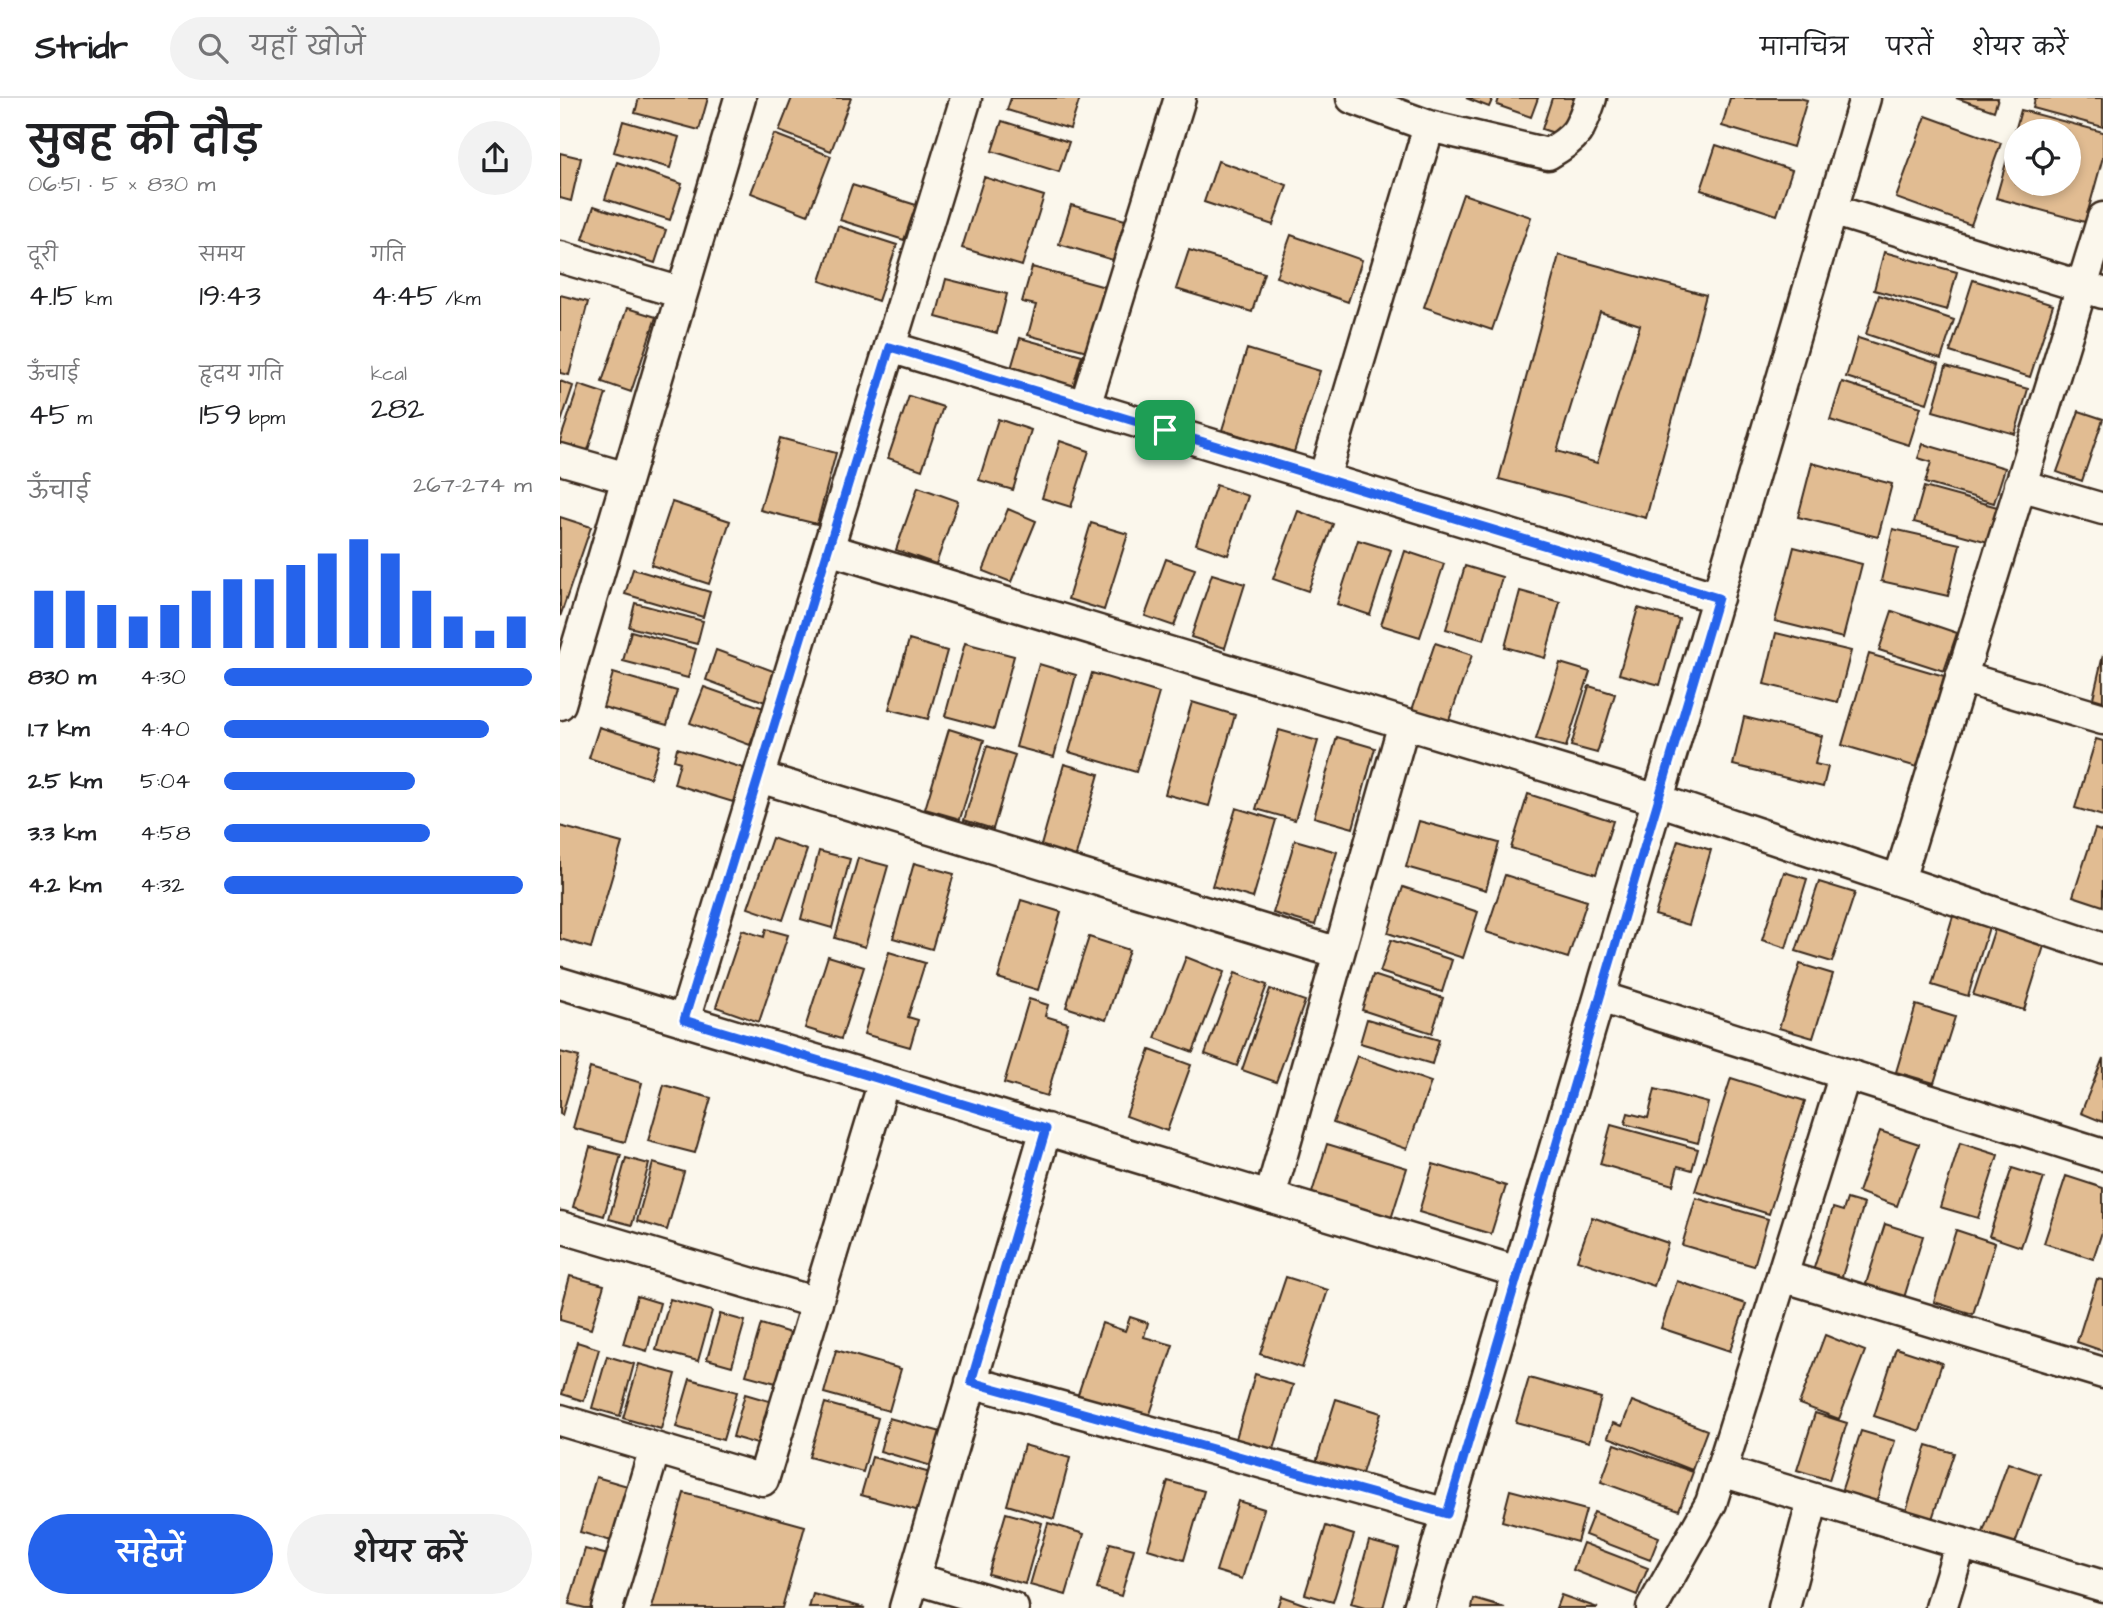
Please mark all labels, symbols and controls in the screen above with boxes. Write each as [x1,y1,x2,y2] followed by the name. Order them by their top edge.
[170,17,660,80] search box
[35,25,128,71] text: Stridr
[194,29,232,67] icon: search
[250,29,365,65] text: यहाँ खोजें
[1760,31,1848,65] text: मानचित्र
[1886,31,1933,65] text: परतें
[1971,31,2068,65] text: शेयर करें
[28,116,260,168] text: सुबह की दौड़
[2004,119,2081,196] map controls
[2004,119,2081,196] button: locate
[458,121,532,195] button: share
[28,168,215,200] text: 06:51 · 5 × 830 m
[28,242,58,269] text: दूरी
[199,242,245,269] text: समय
[371,242,405,269] text: गति
[28,275,78,317] text: 4.15
[199,275,261,317] text: 19:43
[371,275,438,317] text: 4:45
[78,286,112,313] text: km
[438,286,480,313] text: /km
[28,361,79,388] text: ऊँचाई
[199,361,283,388] text: हृदय गति
[371,361,407,388] text: kcal
[371,388,424,430] text: 282
[28,394,70,436] text: 45
[199,394,242,436] text: 159
[1135,400,1195,460] pin
[70,405,92,432] text: m
[242,405,285,432] text: bpm
[1146,411,1184,449] icon: arrive
[413,469,532,501] text: 267–274 m
[28,475,90,507] text: ऊँचाई
[28,661,96,693] text: 830 m
[140,661,186,693] text: 4:30
[28,713,90,745] text: 1.7 km
[140,713,190,745] text: 4:40
[28,765,102,797] text: 2.5 km
[140,765,190,797] text: 5:04
[28,817,96,849] text: 3.3 km
[140,817,191,849] text: 4:58
[28,869,101,901] text: 4.2 km
[140,869,184,901] text: 4:32
[28,1514,273,1594] button: सहेजें
[287,1514,532,1594] button: शेयर करें

